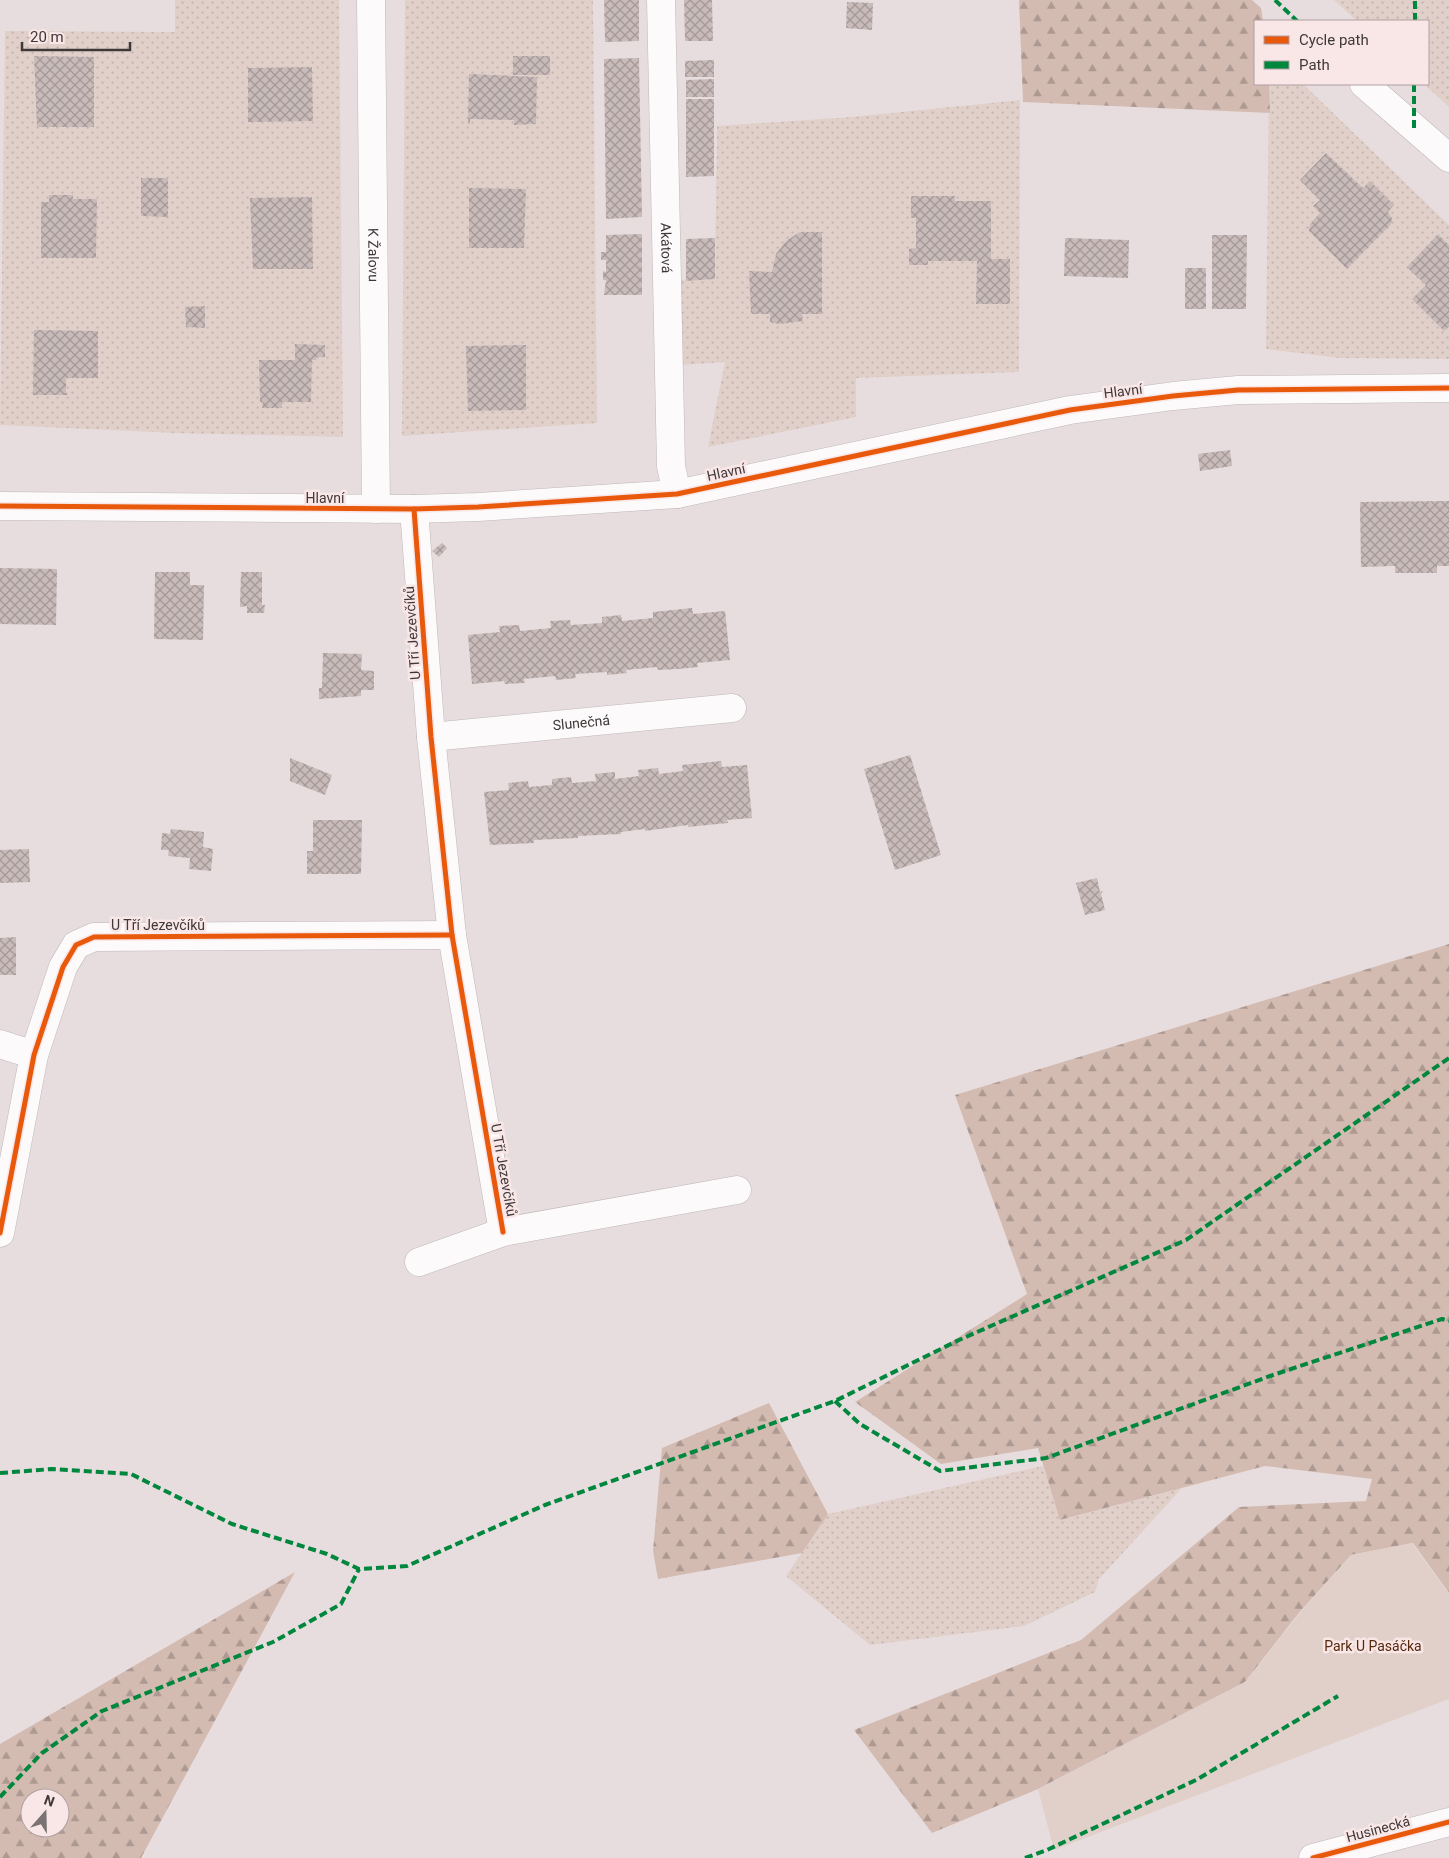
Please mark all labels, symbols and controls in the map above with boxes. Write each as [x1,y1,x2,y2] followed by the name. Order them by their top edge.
[22,20,130,52] scale bar
[1254,20,1429,85] legend
[30,28,64,46] text: 20 m
[1299,31,1369,49] text: Cycle path
[1299,56,1330,74] text: Path
[658,223,675,273] street label: Akátová
[365,228,382,282] street label: K Žalovu
[1103,381,1144,401] street label: Hlavní
[705,460,747,484] street label: Hlavní
[306,490,345,506] street label: Hlavní
[401,586,423,680] street label: U Tří Jezevčíků
[552,712,611,733] street label: Slunečná
[111,917,205,933] street label: U Tří Jezevčíků
[488,1122,520,1218] street label: U Tří Jezevčíků
[1324,1638,1422,1654] park label: Park U Pasáčka
[20,1788,70,1838] north arrow
[42,1792,57,1810] text: N
[1344,1813,1412,1845] street label: Husinecká

